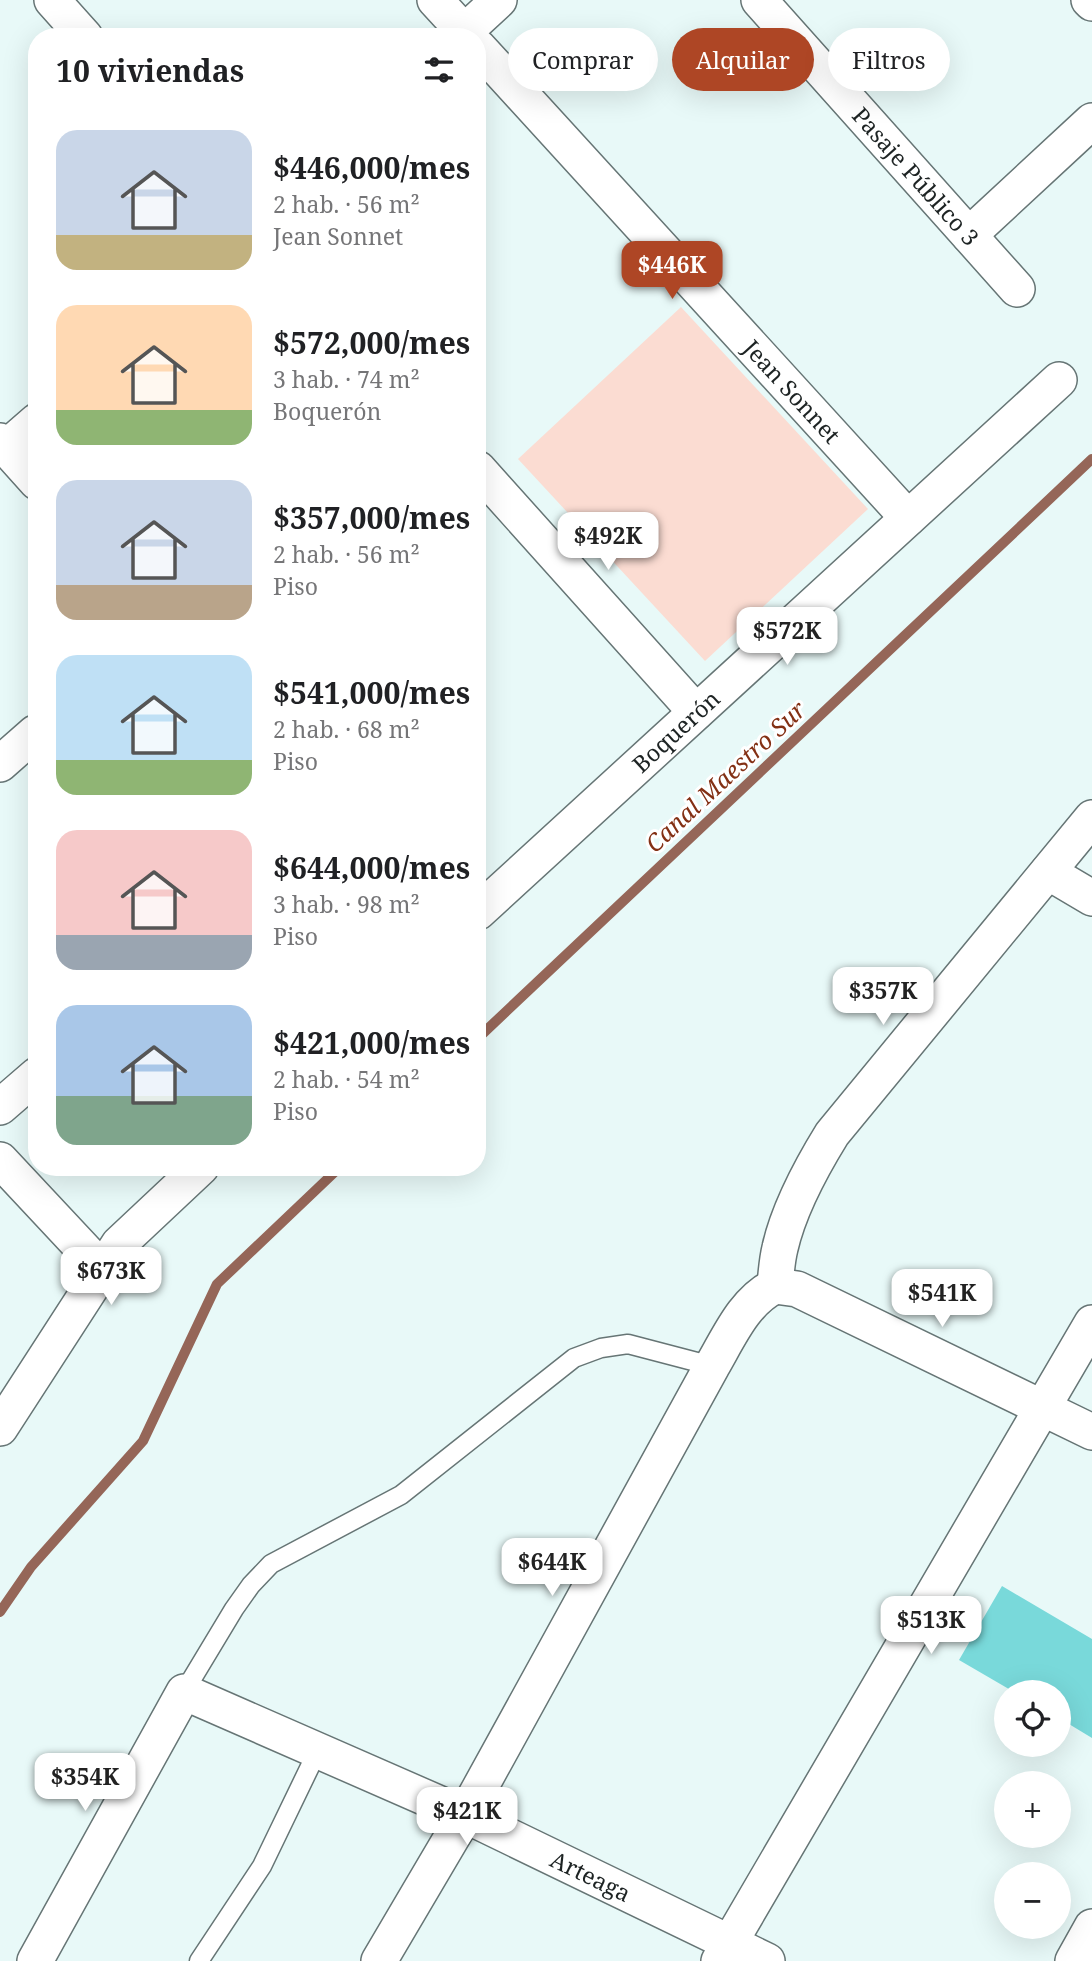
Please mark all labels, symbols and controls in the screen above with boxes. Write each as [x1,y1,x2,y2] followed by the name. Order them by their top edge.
[508,28,658,91] chip: Comprar
[672,28,814,91] chip: Alquilar
[828,28,950,91] chip: Filtros
[56,50,244,91] text: 10 viviendas
[420,51,458,89] icon: filters
[846,100,987,252] street label: Pasaje Público 3
[273,147,470,188] text: $446,000/mes
[112,158,196,242] icon: home
[273,188,420,220] text: 2 hab. · 56 m²
[273,220,403,252] text: Jean Sonnet
[623,242,721,301] pin: $446K
[638,248,706,280] text: $446K
[273,322,470,363] text: $572,000/mes
[736,332,848,450] street label: Jean Sonnet
[112,333,196,417] icon: home
[273,363,420,395] text: 3 hab. · 74 m²
[273,395,381,427] text: Boquerón
[273,497,470,538] text: $357,000/mes
[112,508,196,592] icon: home
[559,512,657,572] pin: $492K
[574,519,642,551] text: $492K
[273,538,420,570] text: 2 hab. · 56 m²
[273,570,318,602] text: Piso
[738,608,836,667] pin: $572K
[753,614,821,646] text: $572K
[273,672,470,713] text: $541,000/mes
[112,683,196,767] icon: home
[625,683,727,779] street label: Boquerón
[638,692,813,859] water label: Canal Maestro Sur
[273,713,420,745] text: 2 hab. · 68 m²
[273,745,318,777] text: Piso
[273,847,470,888] text: $644,000/mes
[112,858,196,942] icon: home
[273,888,420,920] text: 3 hab. · 98 m²
[273,920,318,952] text: Piso
[834,968,932,1027] pin: $357K
[849,974,917,1006] text: $357K
[273,1022,470,1063] text: $421,000/mes
[112,1033,196,1117] icon: home
[273,1063,420,1095] text: 2 hab. · 54 m²
[273,1095,318,1127] text: Piso
[62,1248,160,1307] pin: $673K
[77,1254,145,1286] text: $673K
[893,1270,991,1329] pin: $541K
[908,1276,976,1308] text: $541K
[503,1538,601,1598] pin: $644K
[518,1545,586,1577] text: $644K
[882,1596,980,1656] pin: $513K
[897,1603,965,1635] text: $513K
[994,1680,1071,1939] map controls
[994,1680,1071,1757] button: locate
[36,1754,134,1813] pin: $354K
[51,1760,119,1792] text: $354K
[994,1771,1071,1848] button: +
[418,1787,516,1847] pin: $421K
[433,1794,501,1826] text: $421K
[545,1843,636,1909] street label: Arteaga
[994,1862,1071,1939] button: −

